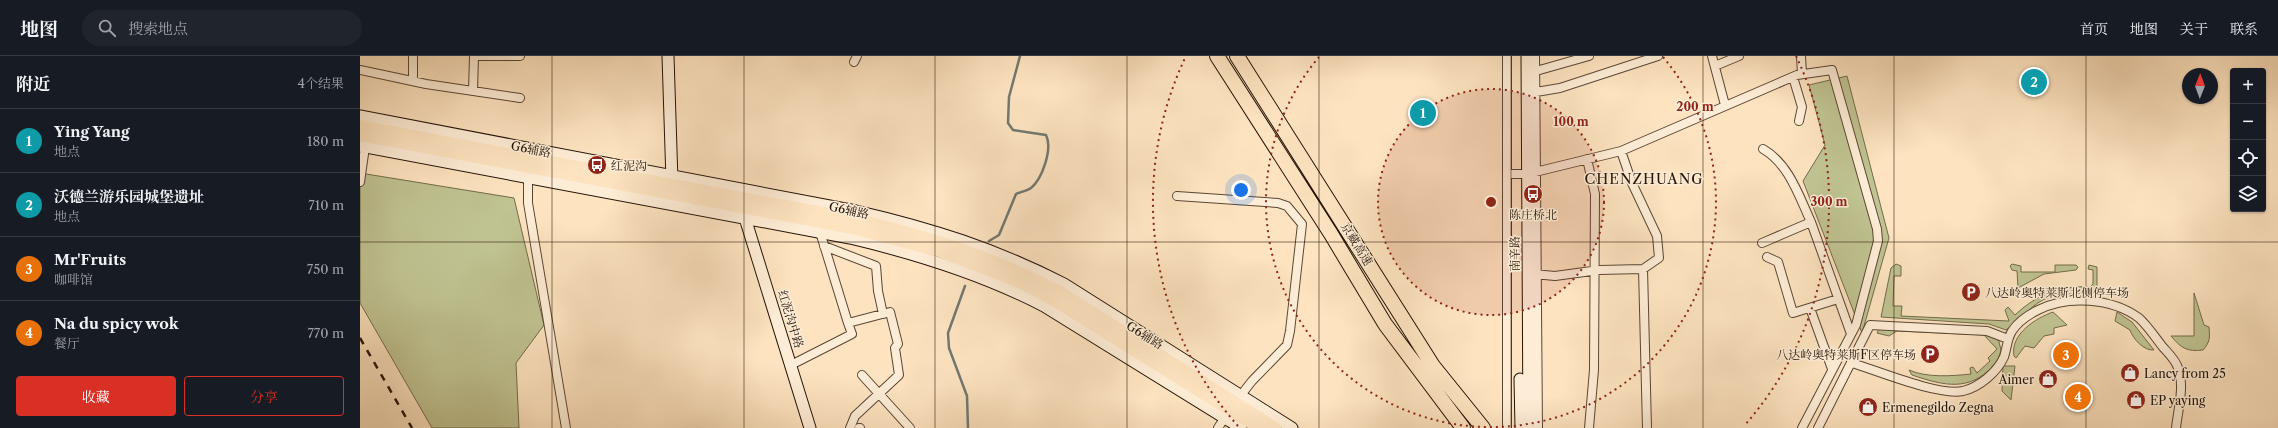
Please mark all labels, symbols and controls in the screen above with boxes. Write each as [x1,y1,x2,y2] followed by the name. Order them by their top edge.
[82,10,362,46] search box
[96,17,118,39] icon: search
[20,18,58,41] text: 地图
[128,19,188,38] text: 搜索地点
[2080,20,2108,38] text: 首页
[2130,20,2158,38] text: 地图
[2180,20,2208,38] text: 关于
[2230,20,2258,38] text: 联系
[2021,67,2047,97] pin: 2
[2182,68,2218,104] north arrow
[2230,68,2266,212] map controls
[2230,68,2266,104] button: +
[16,74,50,94] text: 附近
[297,75,344,91] text: 4个结果
[1410,98,1436,128] pin: 1
[1676,99,1714,114] text: 200 m
[2230,104,2266,140] button: −
[1553,114,1589,129] text: 100 m
[54,122,130,141] text: Ying Yang
[26,133,32,149] text: 1
[307,133,344,149] text: 180 m
[510,138,552,160] street label: G6辅路
[2230,140,2266,176] button: locate
[54,143,80,159] text: 地点
[586,154,608,176] bus stop icon: 红泥沟
[611,158,647,173] place label: 红泥沟
[1585,170,1703,188] district label: CHENZHUANG
[2230,176,2266,212] button: layers
[1231,180,1251,200] your location
[1522,183,1544,205] bus stop icon: 陈庄桥北
[54,187,204,206] text: 沃德兰游乐园城堡遗址
[1810,194,1848,209] text: 300 m
[1484,195,1498,209] centre of rings
[25,197,33,213] text: 2
[308,197,344,213] text: 710 m
[828,198,870,222] street label: G6辅路
[1509,207,1557,222] place label: 陈庄桥北
[54,208,80,224] text: 地点
[1338,220,1376,268] street label: 京藏高速
[1507,236,1522,272] street label: 南辛路
[54,250,126,269] text: Mr'Fruits
[25,261,33,277] text: 3
[307,261,344,277] text: 750 m
[54,271,93,287] text: 咖啡馆
[1960,281,1982,303] parking icon: 八达岭奥特莱斯北侧停车场
[1985,285,2129,300] place label: 八达岭奥特莱斯北侧停车场
[775,288,807,350] street label: 红泥沟中路
[54,314,179,333] text: Na du spicy wok
[1124,318,1166,352] street label: G6辅路
[25,325,33,341] text: 4
[307,325,344,341] text: 770 m
[54,335,80,351] text: 餐厅
[2053,340,2079,370] pin: 3
[1919,343,1941,365] parking icon: 八达岭奥特莱斯F区停车场
[1776,347,1916,362] place label: 八达岭奥特莱斯F区停车场
[2119,362,2141,384] shop icon: Lancy from 25
[2144,366,2226,381] place label: Lancy from 25
[2037,368,2059,390] shop icon: Aimer
[1998,372,2034,387] place label: Aimer
[16,376,176,416] button: 收藏
[184,376,344,416] button: 分享
[2065,382,2091,412] pin: 4
[2125,389,2147,411] shop icon: EP yaying
[2150,393,2206,408] place label: EP yaying
[1857,396,1879,418] shop icon: Ermenegildo Zegna
[1882,400,1995,415] place label: Ermenegildo Zegna

